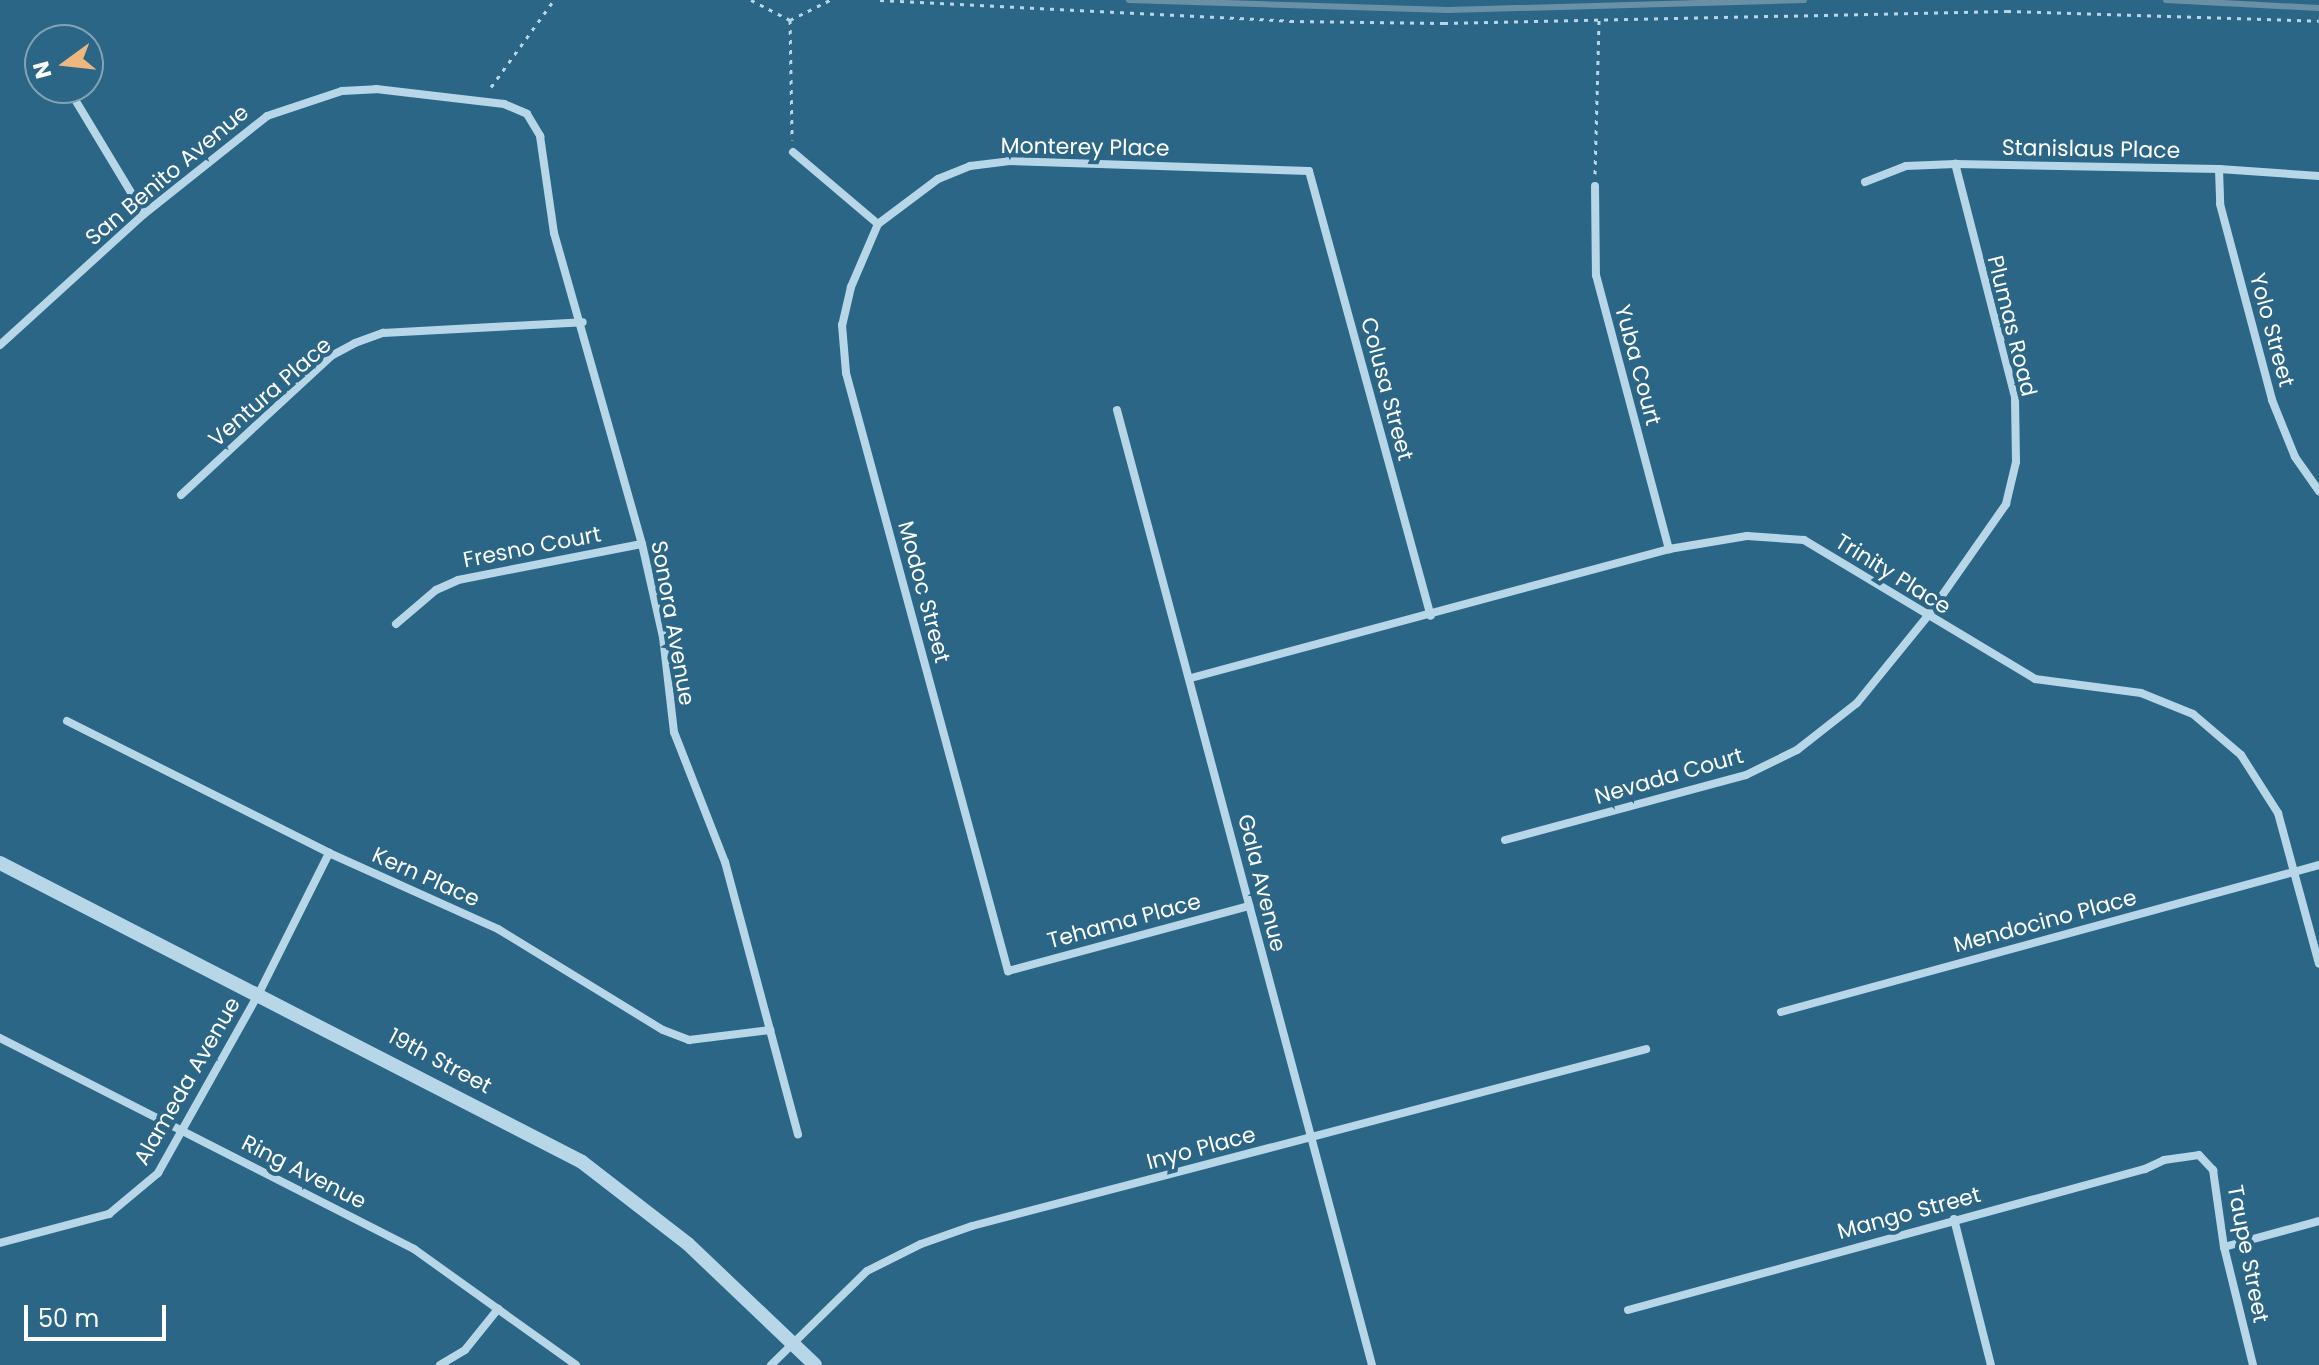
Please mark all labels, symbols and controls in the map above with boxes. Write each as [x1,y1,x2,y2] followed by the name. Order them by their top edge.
[24,24,104,104] north arrow
[25,58,59,82] text: N
[80,99,254,251] street label: San Benito Avenue
[1000,132,1170,162] street label: Monterey Place
[2002,134,2180,164] street label: Stanislaus Place
[1982,253,2042,399] street label: Plumas Road
[2244,270,2300,390] street label: Yolo Street
[1609,302,1667,428] street label: Yuba Court
[1355,314,1419,464] street label: Colusa Street
[203,332,337,452] street label: Ventura Place
[892,518,956,666] street label: Modoc Street
[461,521,603,573] street label: Fresno Court
[1830,528,1956,620] street label: Trinity Place
[646,539,700,707] street label: Sonora Avenue
[1592,742,1746,810] street label: Nevada Court
[1232,812,1292,954] street label: Gala Avenue
[368,842,484,912] street label: Kern Place
[1951,884,2139,958] street label: Mendocino Place
[1044,888,1204,954] street label: Tehama Place
[128,992,246,1170] street label: Alameda Avenue
[384,1023,496,1099] street label: 19th Street
[1144,1121,1258,1175] street label: Inyo Place
[237,1129,371,1215] street label: Ring Avenue
[1835,1181,1983,1245] street label: Mango Street
[2222,1183,2274,1325] street label: Taupe Street
[28,1289,170,1339] scale bar
[38,1302,99,1335] text: 50 m

